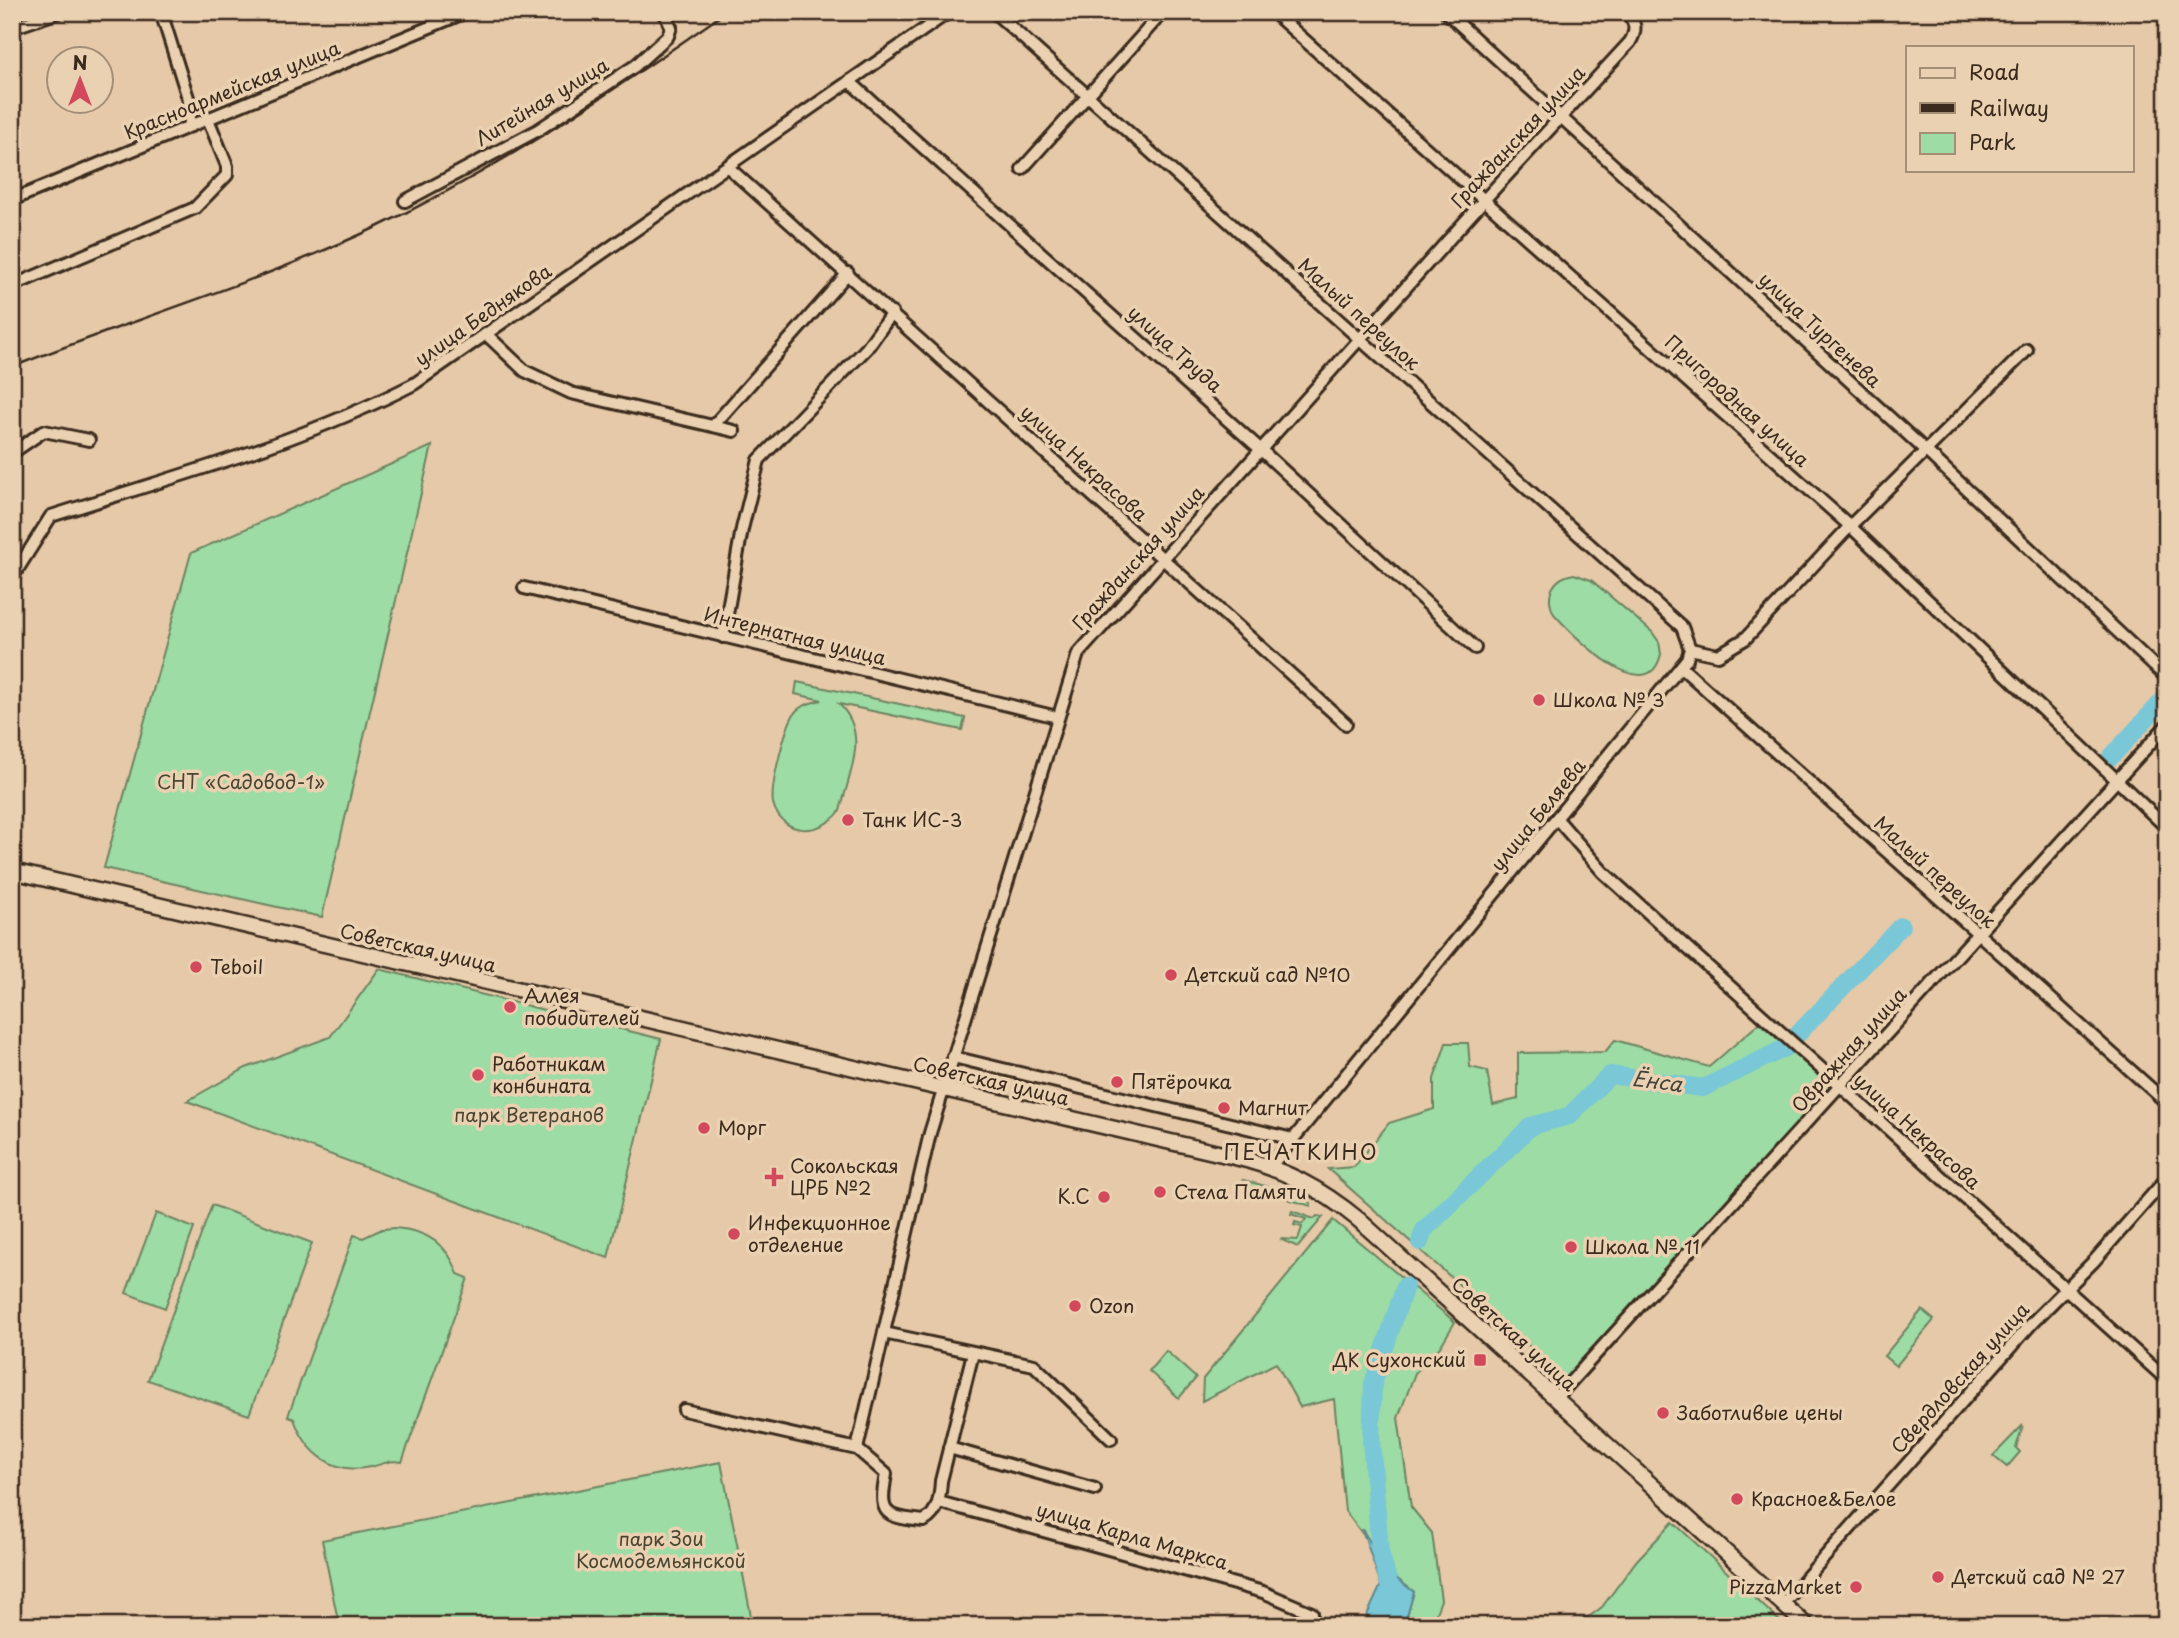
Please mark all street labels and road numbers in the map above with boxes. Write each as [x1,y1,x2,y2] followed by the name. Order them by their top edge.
[120,33,344,145] street label: Красноармейская улица
[470,50,613,152] street label: Литейная улица
[1444,59,1591,214] street label: Гражданская улица
[1292,251,1427,376] street label: Малый переулок
[408,256,557,372] street label: улица Беднякова
[1753,265,1888,394] street label: улица Тургенева
[1122,298,1229,399] street label: улица Труда
[1659,328,1816,473] street label: Пригородная улица
[1015,398,1155,527] street label: улица Некрасова
[1065,479,1210,636] street label: Гражданская улица
[701,599,889,671] street label: Интернатная улица
[1483,752,1591,877] street label: улица Беляева
[1868,809,2003,934] street label: Малый переулок
[337,915,499,979] street label: Советская улица
[1784,981,1912,1118] street label: Овражная улица
[910,1048,1072,1112] street label: Советская улица
[1848,1066,1988,1195] street label: улица Некрасова
[1446,1270,1583,1397] street label: Советская улица
[1884,1296,2035,1459] street label: Свердловская улица
[1033,1494,1231,1576] street label: улица Карла Маркса

